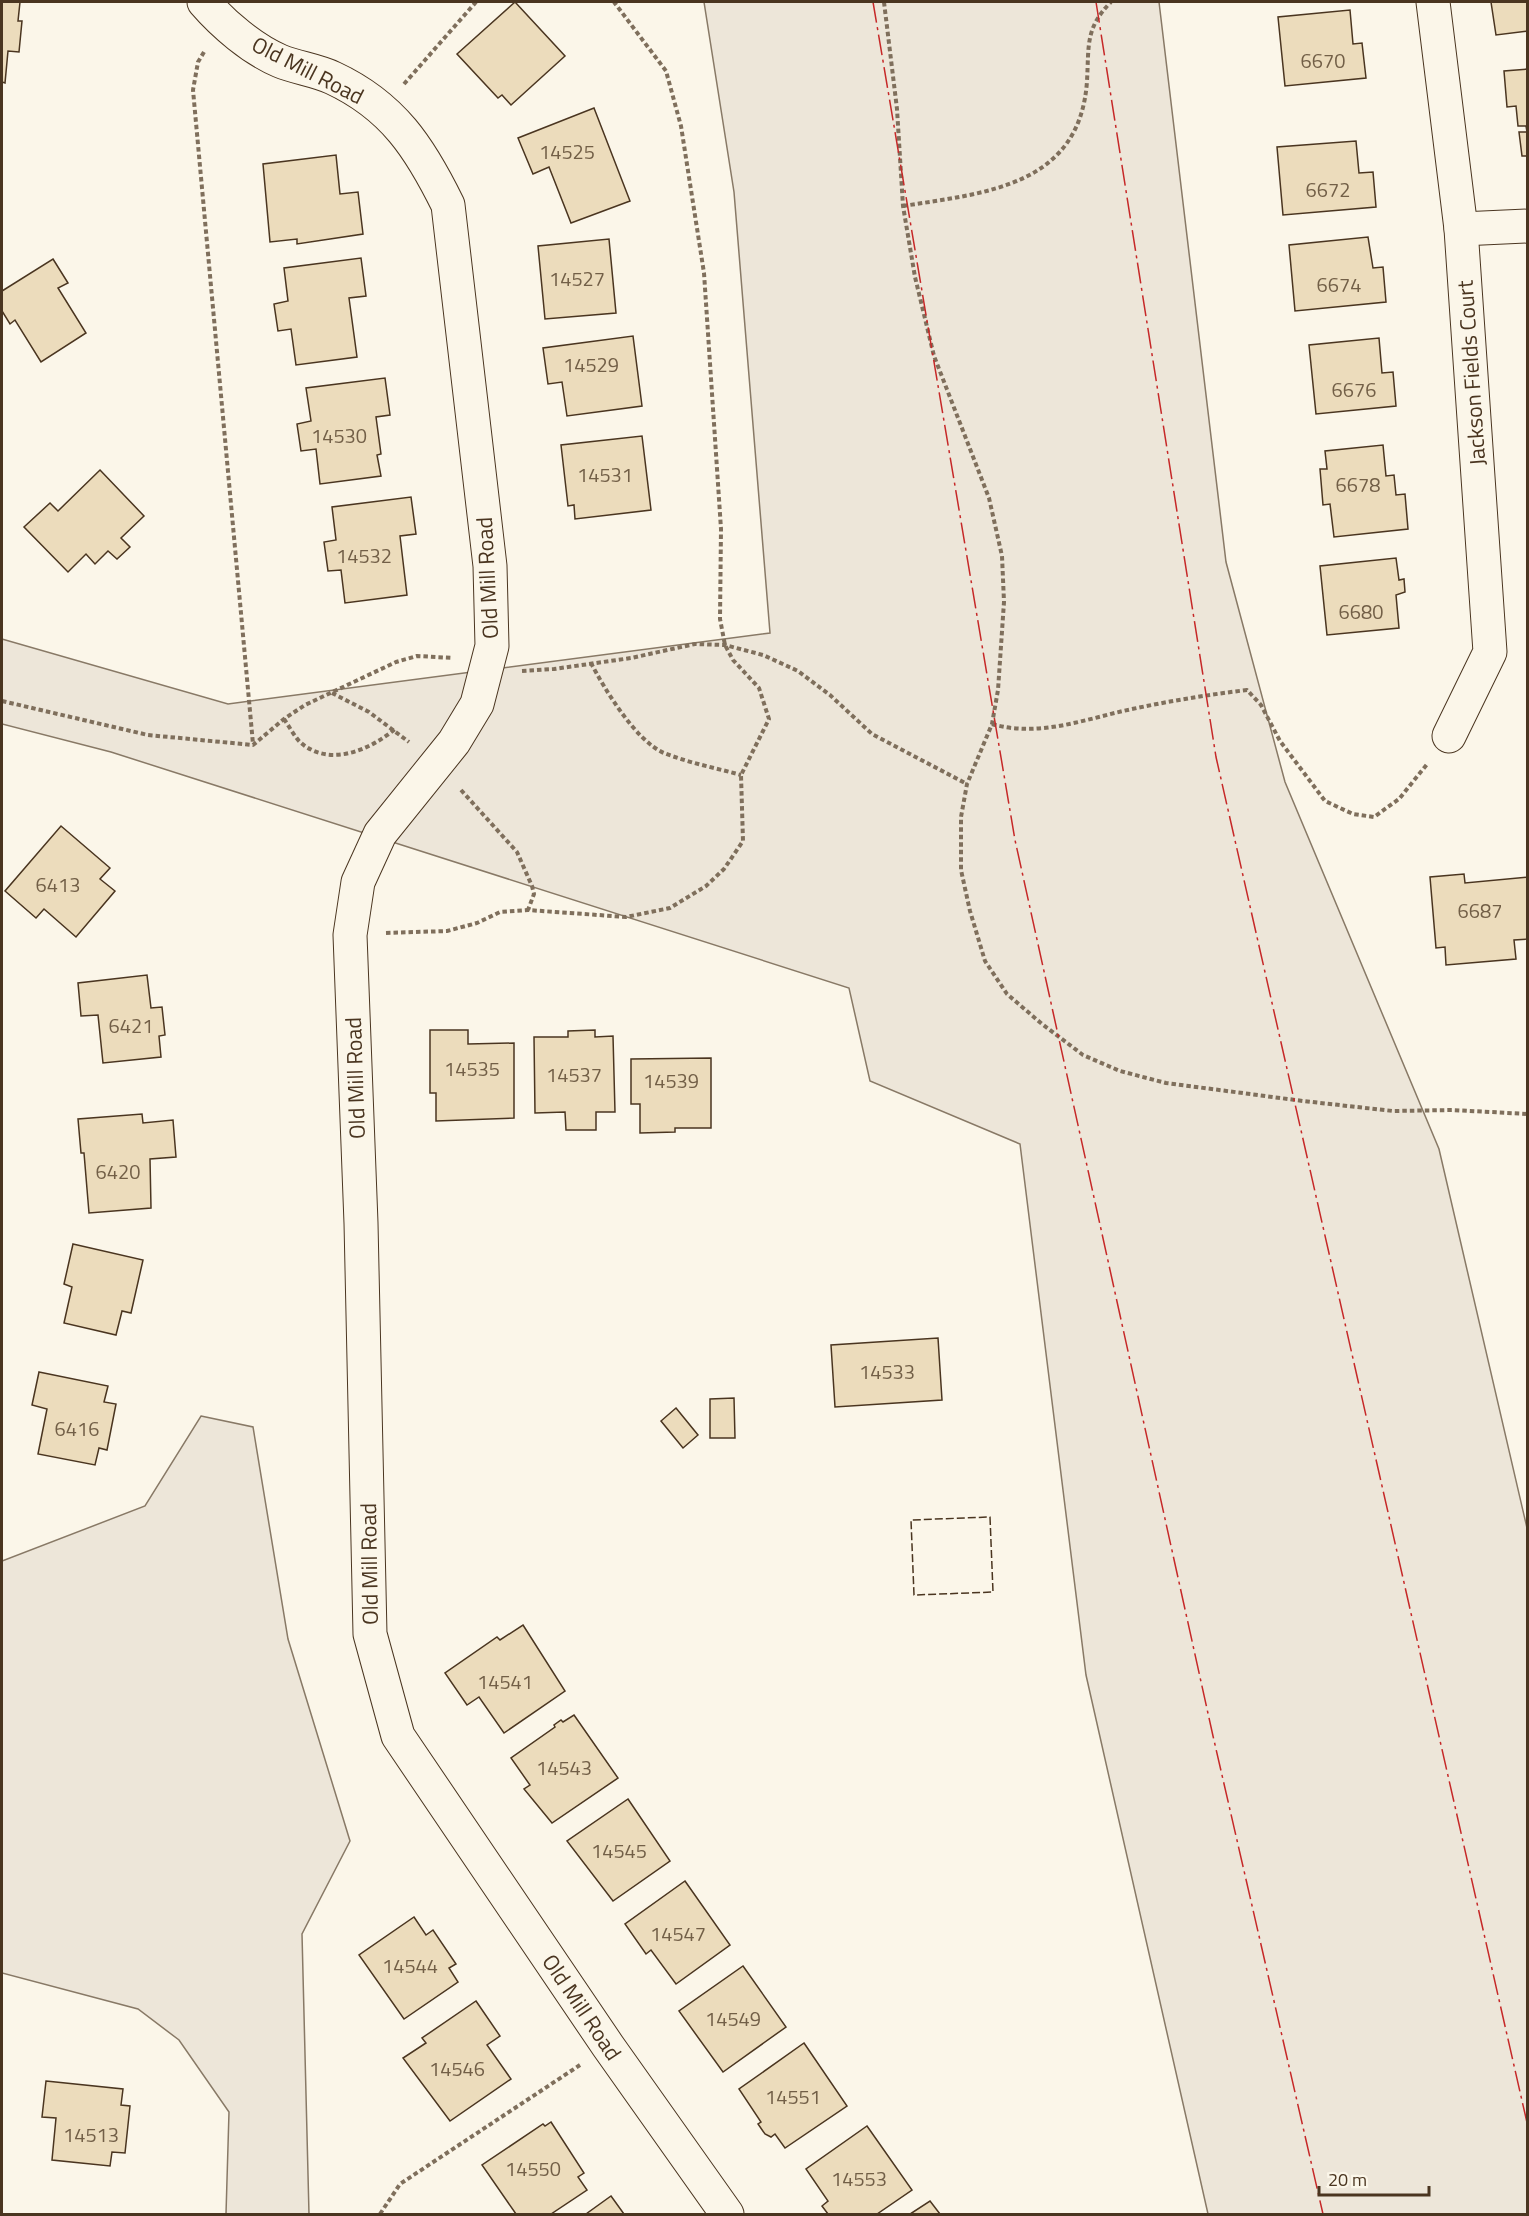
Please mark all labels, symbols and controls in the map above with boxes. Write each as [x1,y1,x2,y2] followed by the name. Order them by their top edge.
[246,27,370,113] street label: Old Mill Road
[1301,45,1345,76] house number: 6670
[539,136,595,167] house number: 14525
[1306,174,1350,205] house number: 6672
[549,263,605,294] house number: 14527
[1317,269,1361,300] house number: 6674
[1448,279,1494,467] street label: Jackson Fields Court
[563,349,619,380] house number: 14529
[1332,374,1376,405] house number: 6676
[311,420,367,451] house number: 14530
[577,459,633,490] house number: 14531
[1336,469,1380,500] house number: 6678
[467,516,507,640] street label: Old Mill Road
[336,540,392,571] house number: 14532
[1339,596,1383,627] house number: 6680
[36,869,80,900] house number: 6413
[1458,895,1502,926] house number: 6687
[109,1010,153,1041] house number: 6421
[336,1016,374,1140] street label: Old Mill Road
[444,1053,500,1084] house number: 14535
[546,1059,602,1090] house number: 14537
[643,1065,699,1096] house number: 14539
[96,1156,140,1187] house number: 6420
[859,1356,915,1387] house number: 14533
[55,1413,99,1444] house number: 6416
[351,1503,387,1625] street label: Old Mill Road
[477,1666,533,1697] house number: 14541
[536,1752,592,1783] house number: 14543
[591,1835,647,1866] house number: 14545
[650,1918,706,1949] house number: 14547
[534,1947,630,2067] street label: Old Mill Road
[382,1950,438,1981] house number: 14544
[705,2003,761,2034] house number: 14549
[429,2053,485,2084] house number: 14546
[765,2081,821,2112] house number: 14551
[63,2119,119,2150] house number: 14513
[505,2153,561,2184] house number: 14550
[1319,2159,1428,2197] scale bar
[831,2163,887,2194] house number: 14553
[1328,2166,1367,2193] text: 20 m

